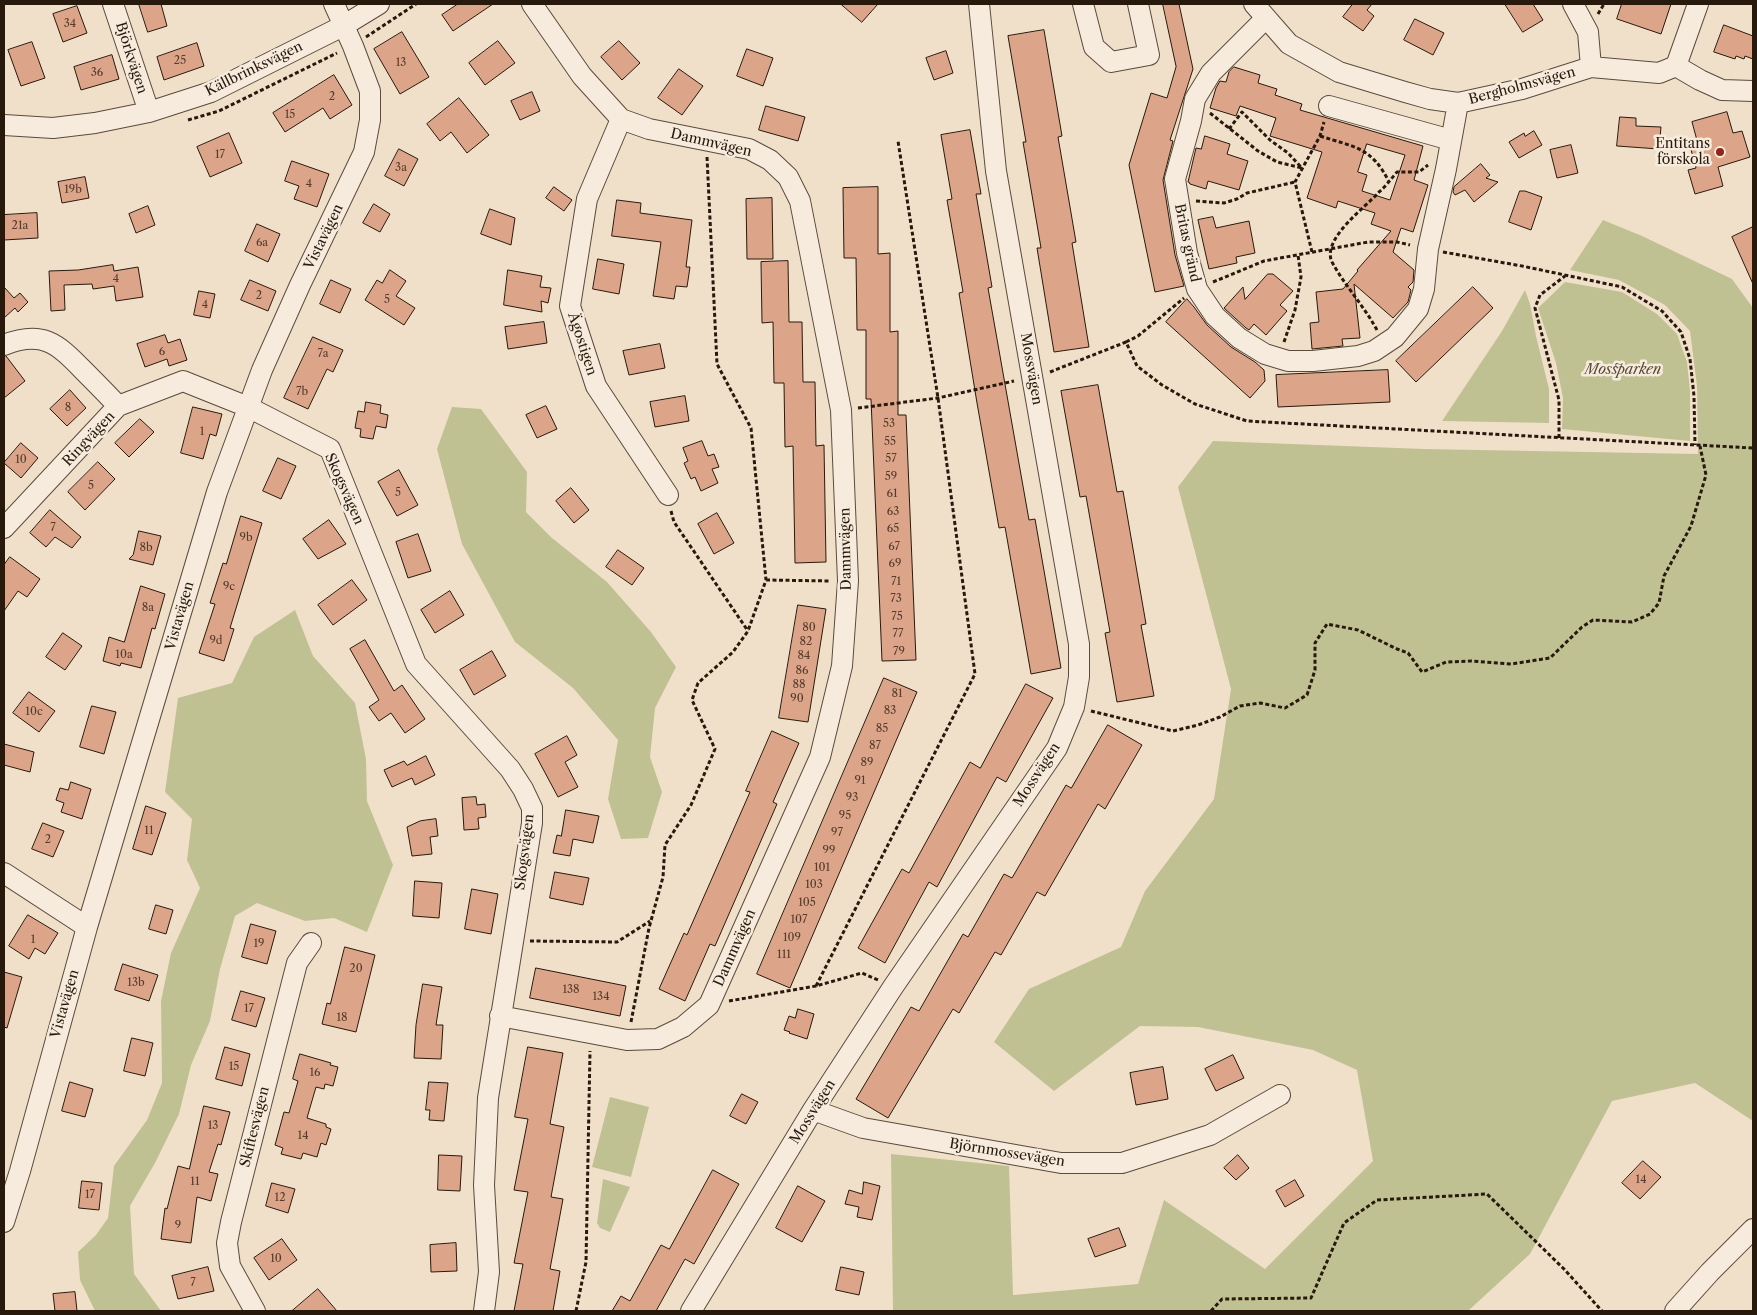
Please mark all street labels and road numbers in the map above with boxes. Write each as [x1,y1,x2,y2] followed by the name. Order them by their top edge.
[112,20,150,96] street label: Björkvägen
[202,38,306,100] street label: Källbrinksvägen
[1467,64,1577,108] street label: Bergholmsvägen
[669,125,753,161] street label: Dammvägen
[301,201,347,273] street label: Vistavägen
[1170,202,1204,284] street label: Britas gränd
[564,310,600,378] street label: Ägostigen
[1016,332,1046,406] street label: Mossvägen
[59,408,119,470] street label: Ringvägen
[321,451,367,527] street label: Skogsvägen
[837,507,855,591] street label: Dammvägen
[162,580,198,652] street label: Vistavägen
[1010,740,1064,810] street label: Mossvägen
[512,813,538,891] street label: Skogsvägen
[710,907,760,989] street label: Dammvägen
[47,968,83,1040] street label: Vistavägen
[787,1077,839,1147] street label: Mossvägen
[237,1085,273,1169] street label: Skiftesvägen
[948,1136,1066,1170] street label: Björnmossevägen

